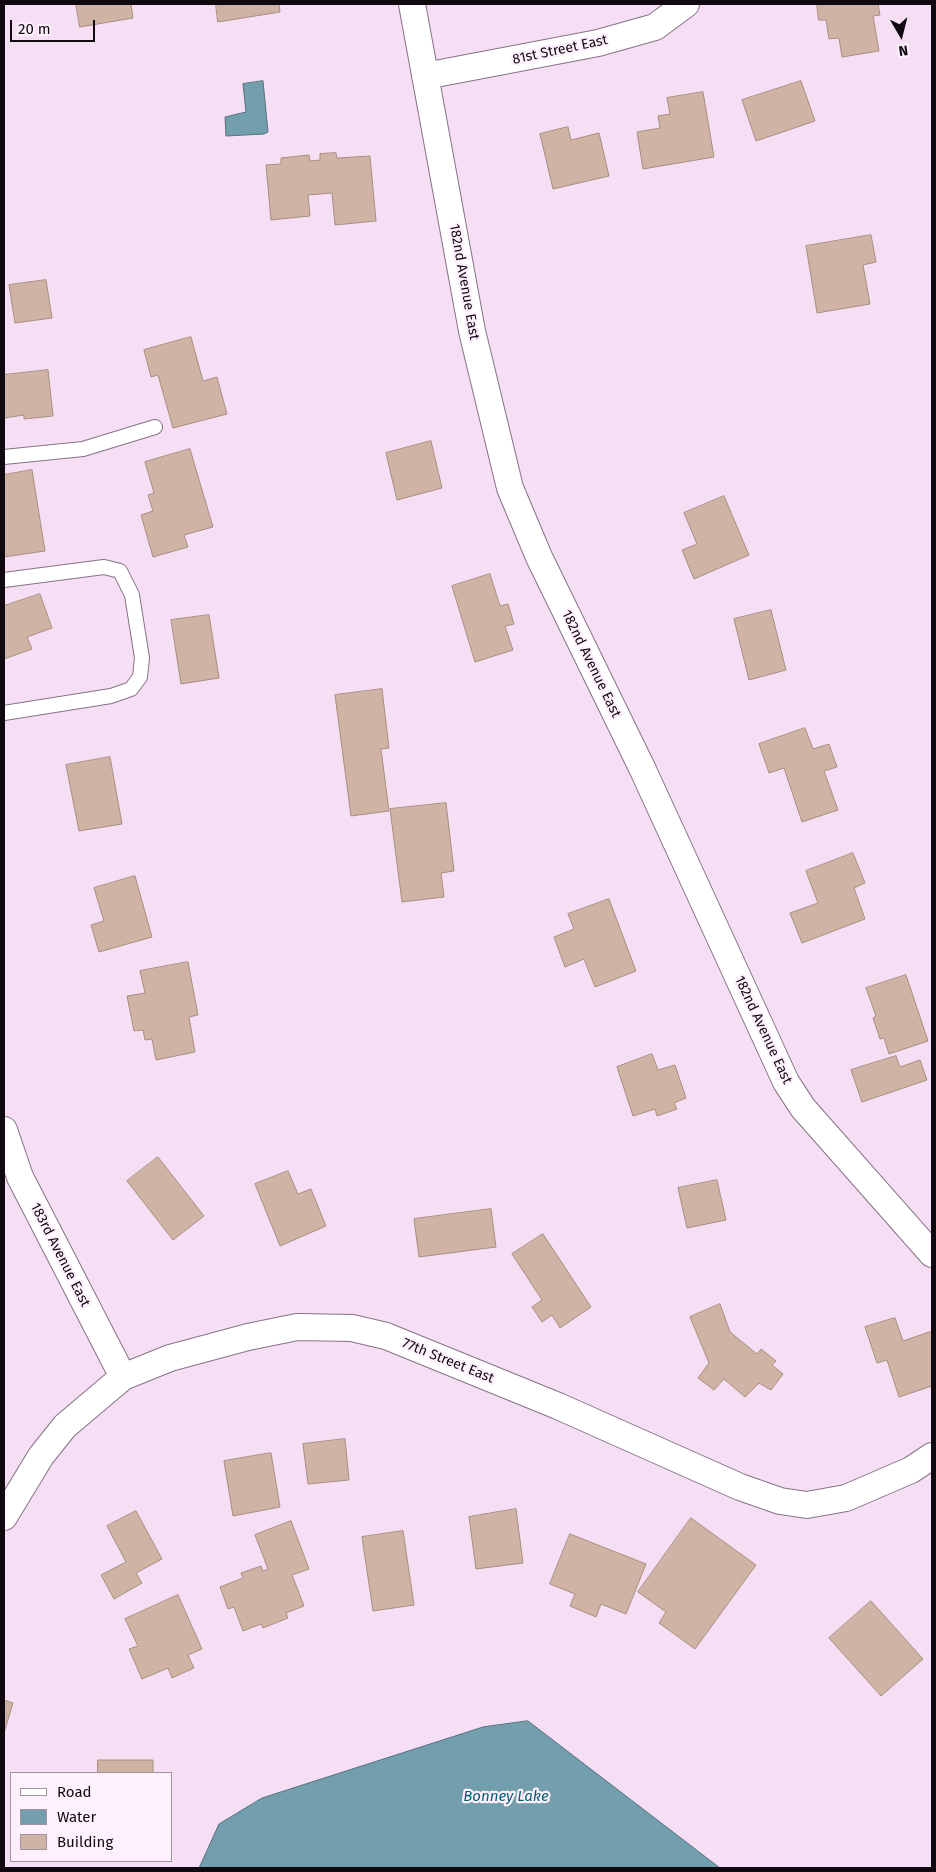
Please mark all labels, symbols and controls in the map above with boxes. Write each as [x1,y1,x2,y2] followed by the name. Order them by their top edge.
[12,10,98,42] scale bar
[876,10,926,60] north arrow
[18,20,51,38] text: 20 m
[511,32,609,68] street label: 81st Street East
[897,41,909,59] text: N
[446,223,482,341] street label: 182nd Avenue East
[558,608,624,720] street label: 182nd Avenue East
[731,973,795,1087] street label: 182nd Avenue East
[27,1200,93,1310] street label: 183rd Avenue East
[400,1335,496,1387] street label: 77th Street East
[10,1772,172,1862] legend
[57,1783,92,1801] text: Road
[463,1788,549,1806] water label: Bonney Lake
[57,1808,96,1826] text: Water
[57,1833,113,1851] text: Building

